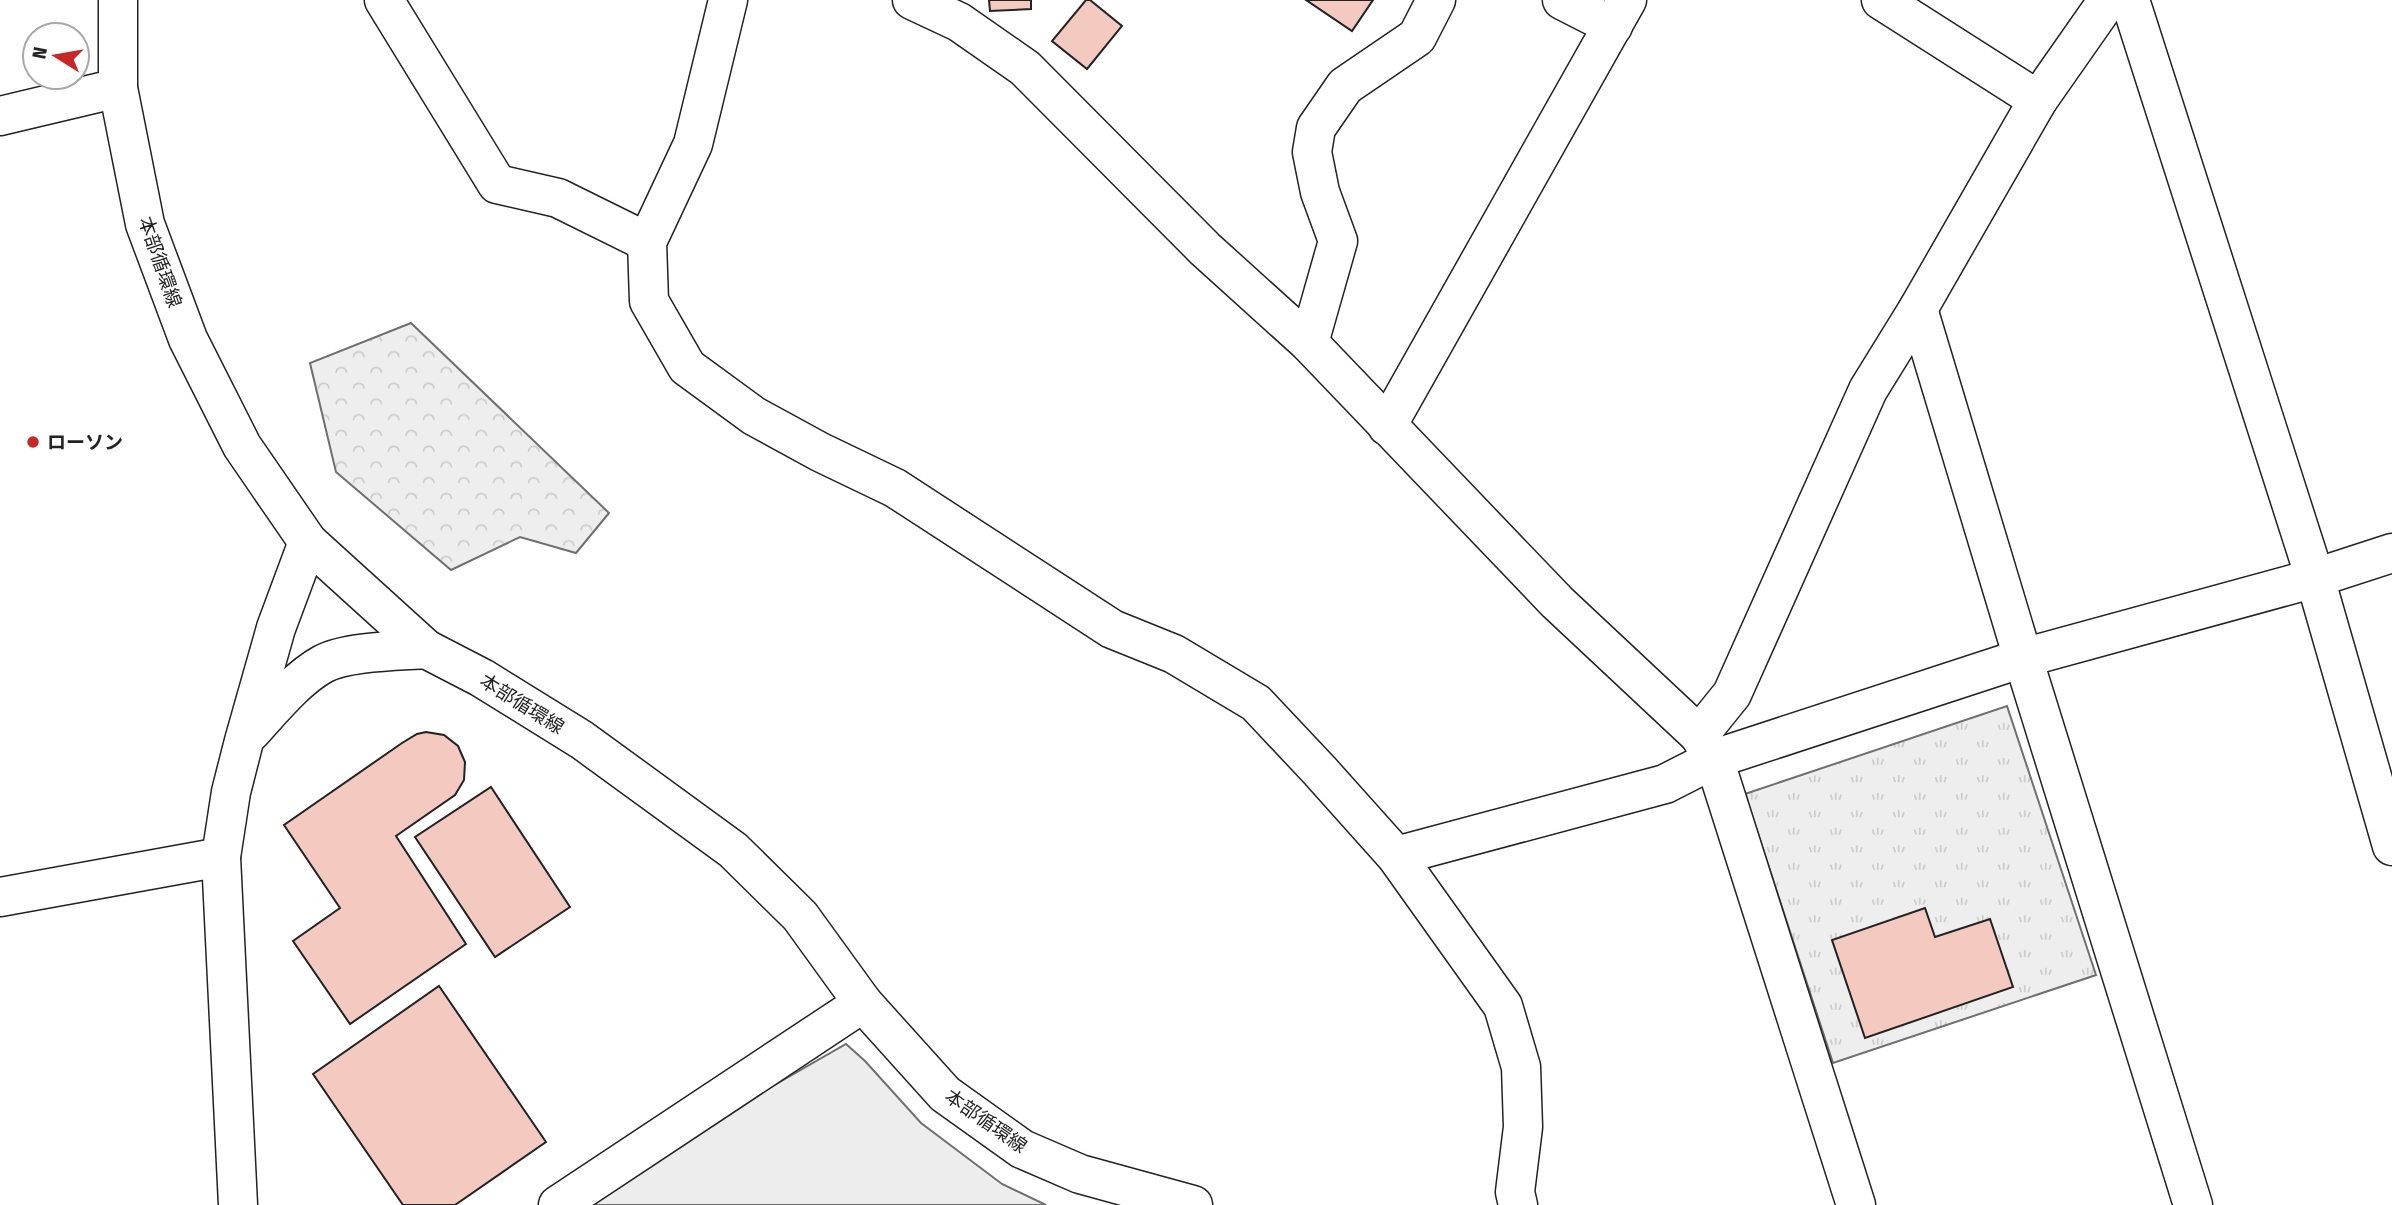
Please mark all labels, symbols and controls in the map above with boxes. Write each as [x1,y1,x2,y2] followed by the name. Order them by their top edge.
[21,21,91,91] north arrow
[27,45,52,61] text: N
[134,213,186,311] street label: 本部循環線
[47,431,123,454] place label: ローソン
[25,434,41,450] marker: ローソン
[476,669,568,739] street label: 本部循環線
[940,1084,1032,1158] street label: 本部循環線

